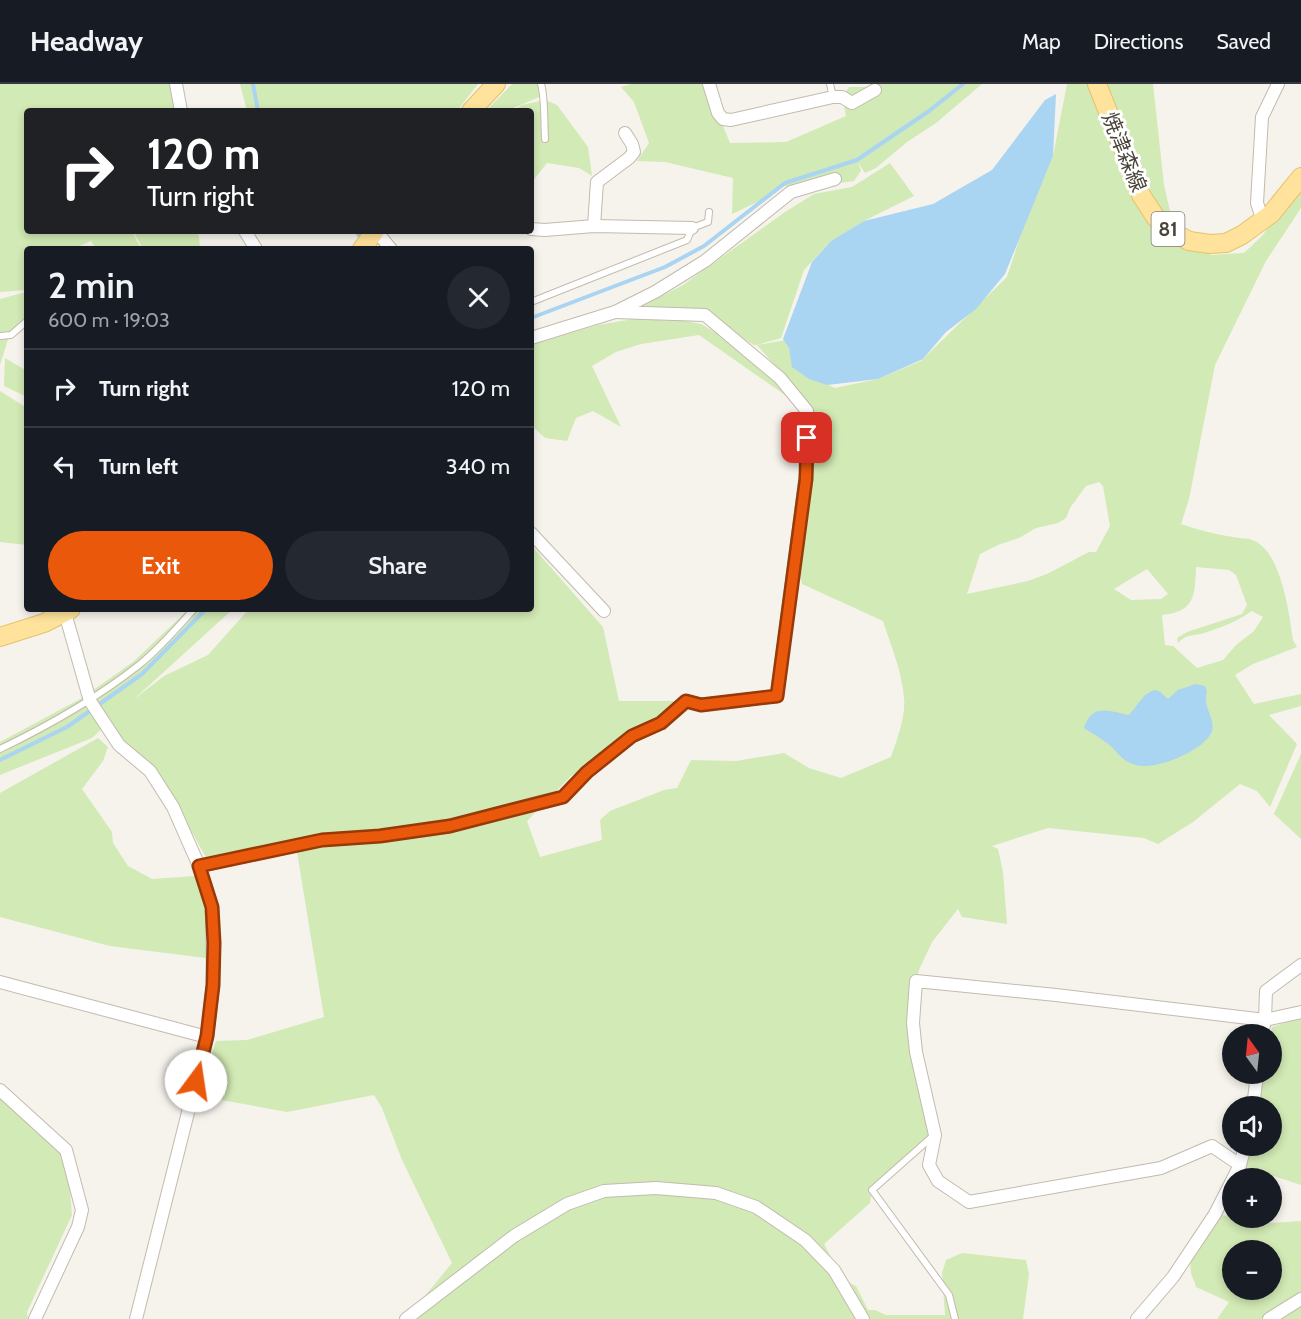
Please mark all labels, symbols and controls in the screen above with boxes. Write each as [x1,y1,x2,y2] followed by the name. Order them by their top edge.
[30,24,143,58] text: Headway
[1022,29,1061,54] text: Map
[1094,29,1183,54] text: Directions
[1216,29,1271,54] text: Saved
[1097,108,1152,195] street label: 焼津森線
[147,128,260,180] text: 120 m
[48,132,126,210] icon: right
[147,180,254,213] text: Turn right
[1152,212,1184,246] road number: 81
[48,263,135,307] text: 2 min
[447,266,510,329] button: close
[48,308,170,332] text: 600 m · 19:03
[48,372,81,405] icon: right
[99,375,189,402] text: Turn right
[452,375,510,402] text: 120 m
[781,412,832,463] pin
[790,421,823,454] icon: arrive
[48,450,81,483] icon: left
[99,453,178,480] text: Turn left
[446,453,510,480] text: 340 m
[48,531,273,600] button: Exit
[285,531,510,600] button: Share
[1222,1024,1282,1084] north arrow
[1222,1024,1282,1300] map controls
[164,1049,228,1113] position arrow
[1222,1096,1282,1156] button: sound
[1222,1168,1282,1228] button: +
[1222,1240,1282,1300] button: −

